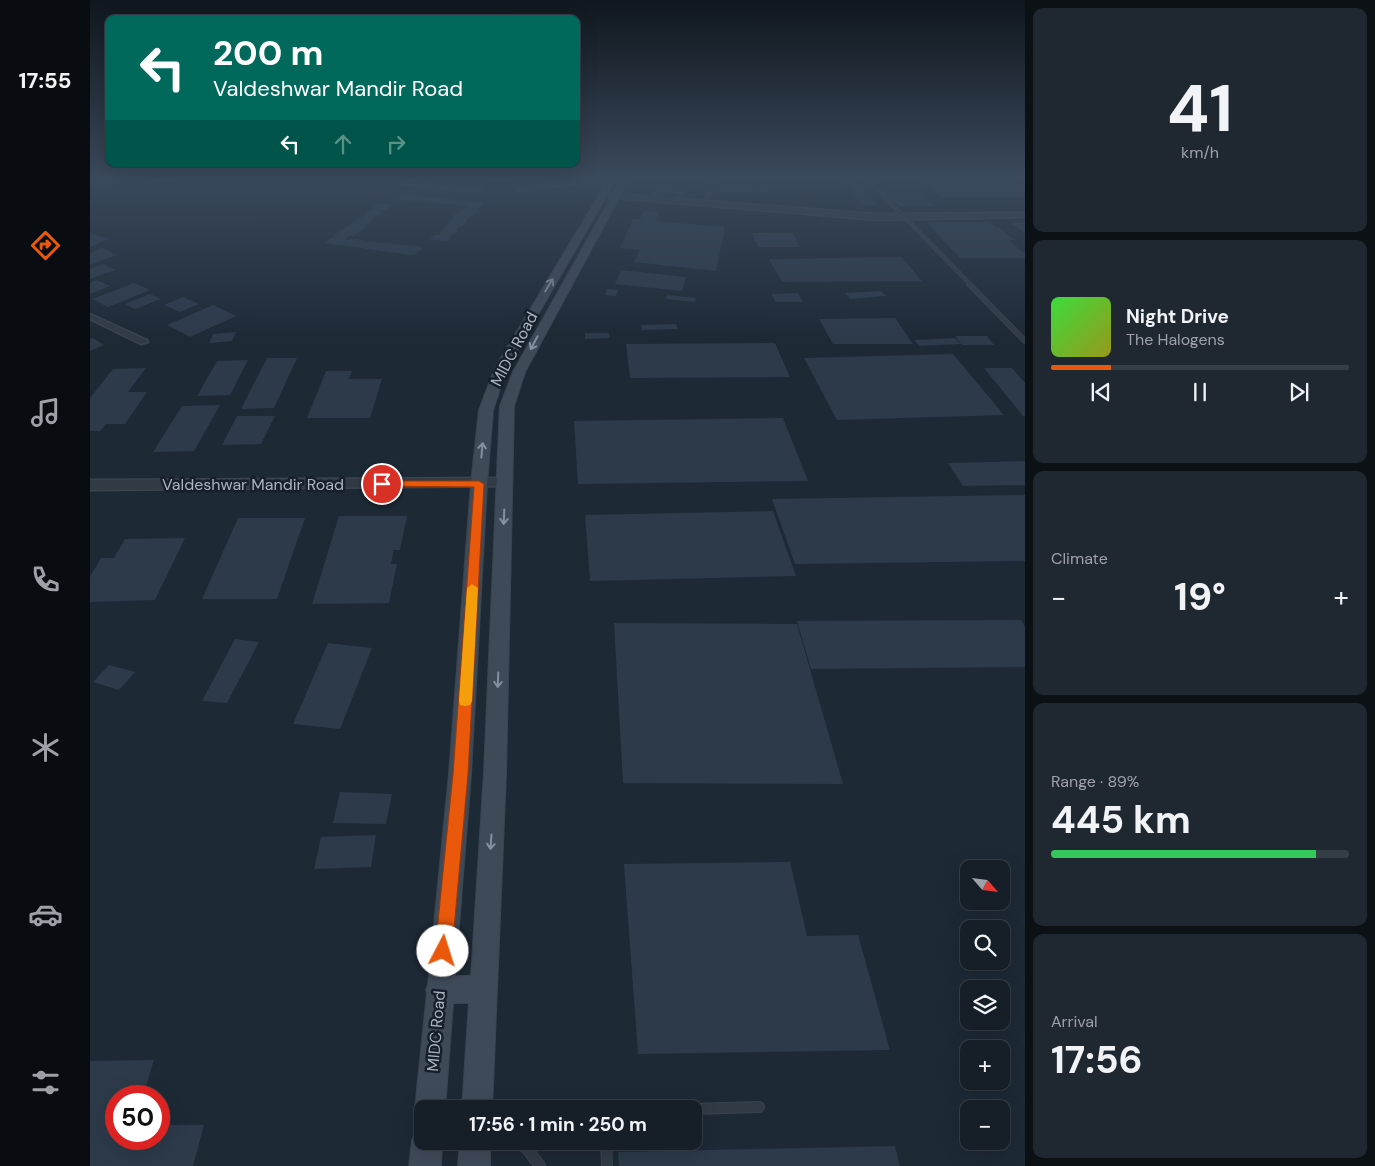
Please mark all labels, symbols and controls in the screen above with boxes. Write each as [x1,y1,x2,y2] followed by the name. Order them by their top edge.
[213,30,324,76] text: 200 m
[130,35,195,100] icon: left
[19,66,71,95] text: 17:55
[1167,67,1233,151] text: 41
[213,74,463,103] text: Valdeshwar Mandir Road
[276,130,304,158] icon: left
[329,130,357,158] icon: ahead
[382,130,410,158] icon: right
[1181,142,1219,163] text: km/h
[28,228,63,263] icon: directions
[544,279,554,293] one-way arrow
[1126,304,1229,329] text: Night Drive
[486,308,542,390] street label: MIDC Road
[1126,329,1225,350] text: The Halogens
[529,335,538,350] one-way arrow
[1087,378,1115,406] icon: previous
[1186,378,1214,406] icon: pause
[1285,378,1313,406] icon: next
[28,395,63,430] icon: music
[477,442,487,458] one-way arrow
[361,463,403,505] pin
[368,470,396,498] icon: arrive
[162,474,344,495] street label: Valdeshwar Mandir Road
[499,508,509,525] one-way arrow
[1051,548,1108,569] text: Climate
[28,562,63,597] icon: phone
[1174,572,1226,622] text: 19°
[1051,579,1066,616] text: −
[1334,579,1349,616] text: +
[493,671,503,687] one-way arrow
[28,730,63,765] icon: climate
[1051,771,1139,792] text: Range · 89%
[1051,795,1191,845] text: 445 km
[486,834,495,850] one-way arrow
[960,860,1010,910] north arrow
[960,860,1010,1150] map controls
[28,897,63,932] icon: car
[960,920,1010,970] button: search
[416,924,468,976] position arrow
[960,980,1010,1030] button: layers
[422,990,450,1072] street label: MIDC Road
[1051,1011,1098,1032] text: Arrival
[1051,1035,1143,1085] text: 17:56
[960,1040,1010,1090] button: +
[28,1065,63,1100] icon: filters
[105,1085,170,1150] speed limit sign: 50
[960,1100,1010,1150] button: −
[469,1112,647,1137] text: 17:56 · 1 min · 250 m

